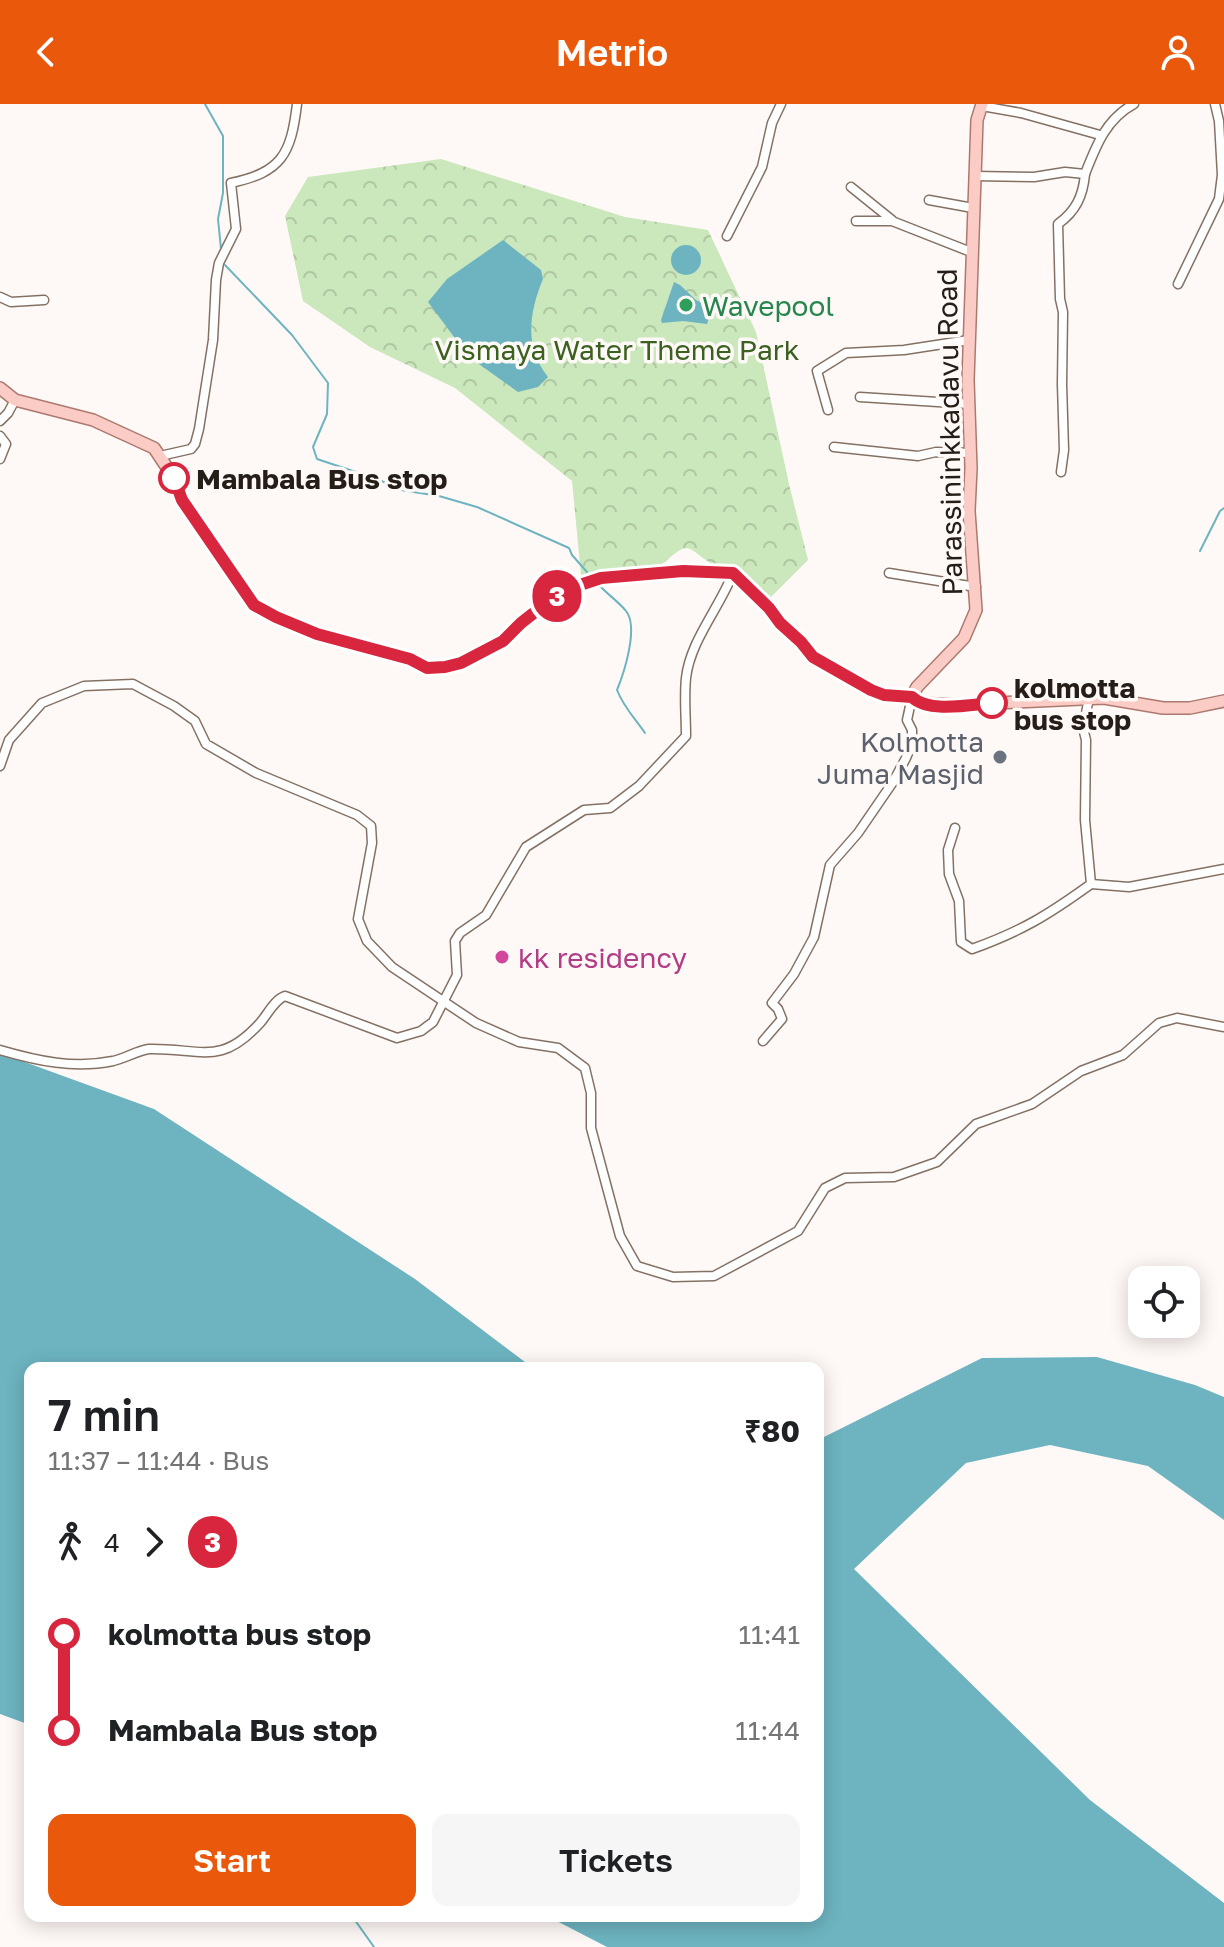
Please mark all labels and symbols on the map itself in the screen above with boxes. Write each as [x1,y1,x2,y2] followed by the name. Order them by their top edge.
[930,268,968,596] street label: Parassininkkadavu Road
[702,289,834,322] place label: Wavepool
[677,296,695,314] marker: Wavepool
[435,333,800,366] park label: Vismaya Water Theme Park
[196,462,448,495] place label: Mambala Bus stop
[159,463,189,493] marker: Mambala Bus stop
[531,570,583,622] line badge: 3
[1014,671,1135,736] place label: kolmotta bus stop
[977,688,1007,718] marker: kolmotta bus stop
[817,725,984,790] place label: Kolmotta Juma Masjid
[991,748,1009,766] marker: Kolmotta Juma Masjid
[518,941,687,974] place label: kk residency
[493,948,511,966] marker: kk residency

